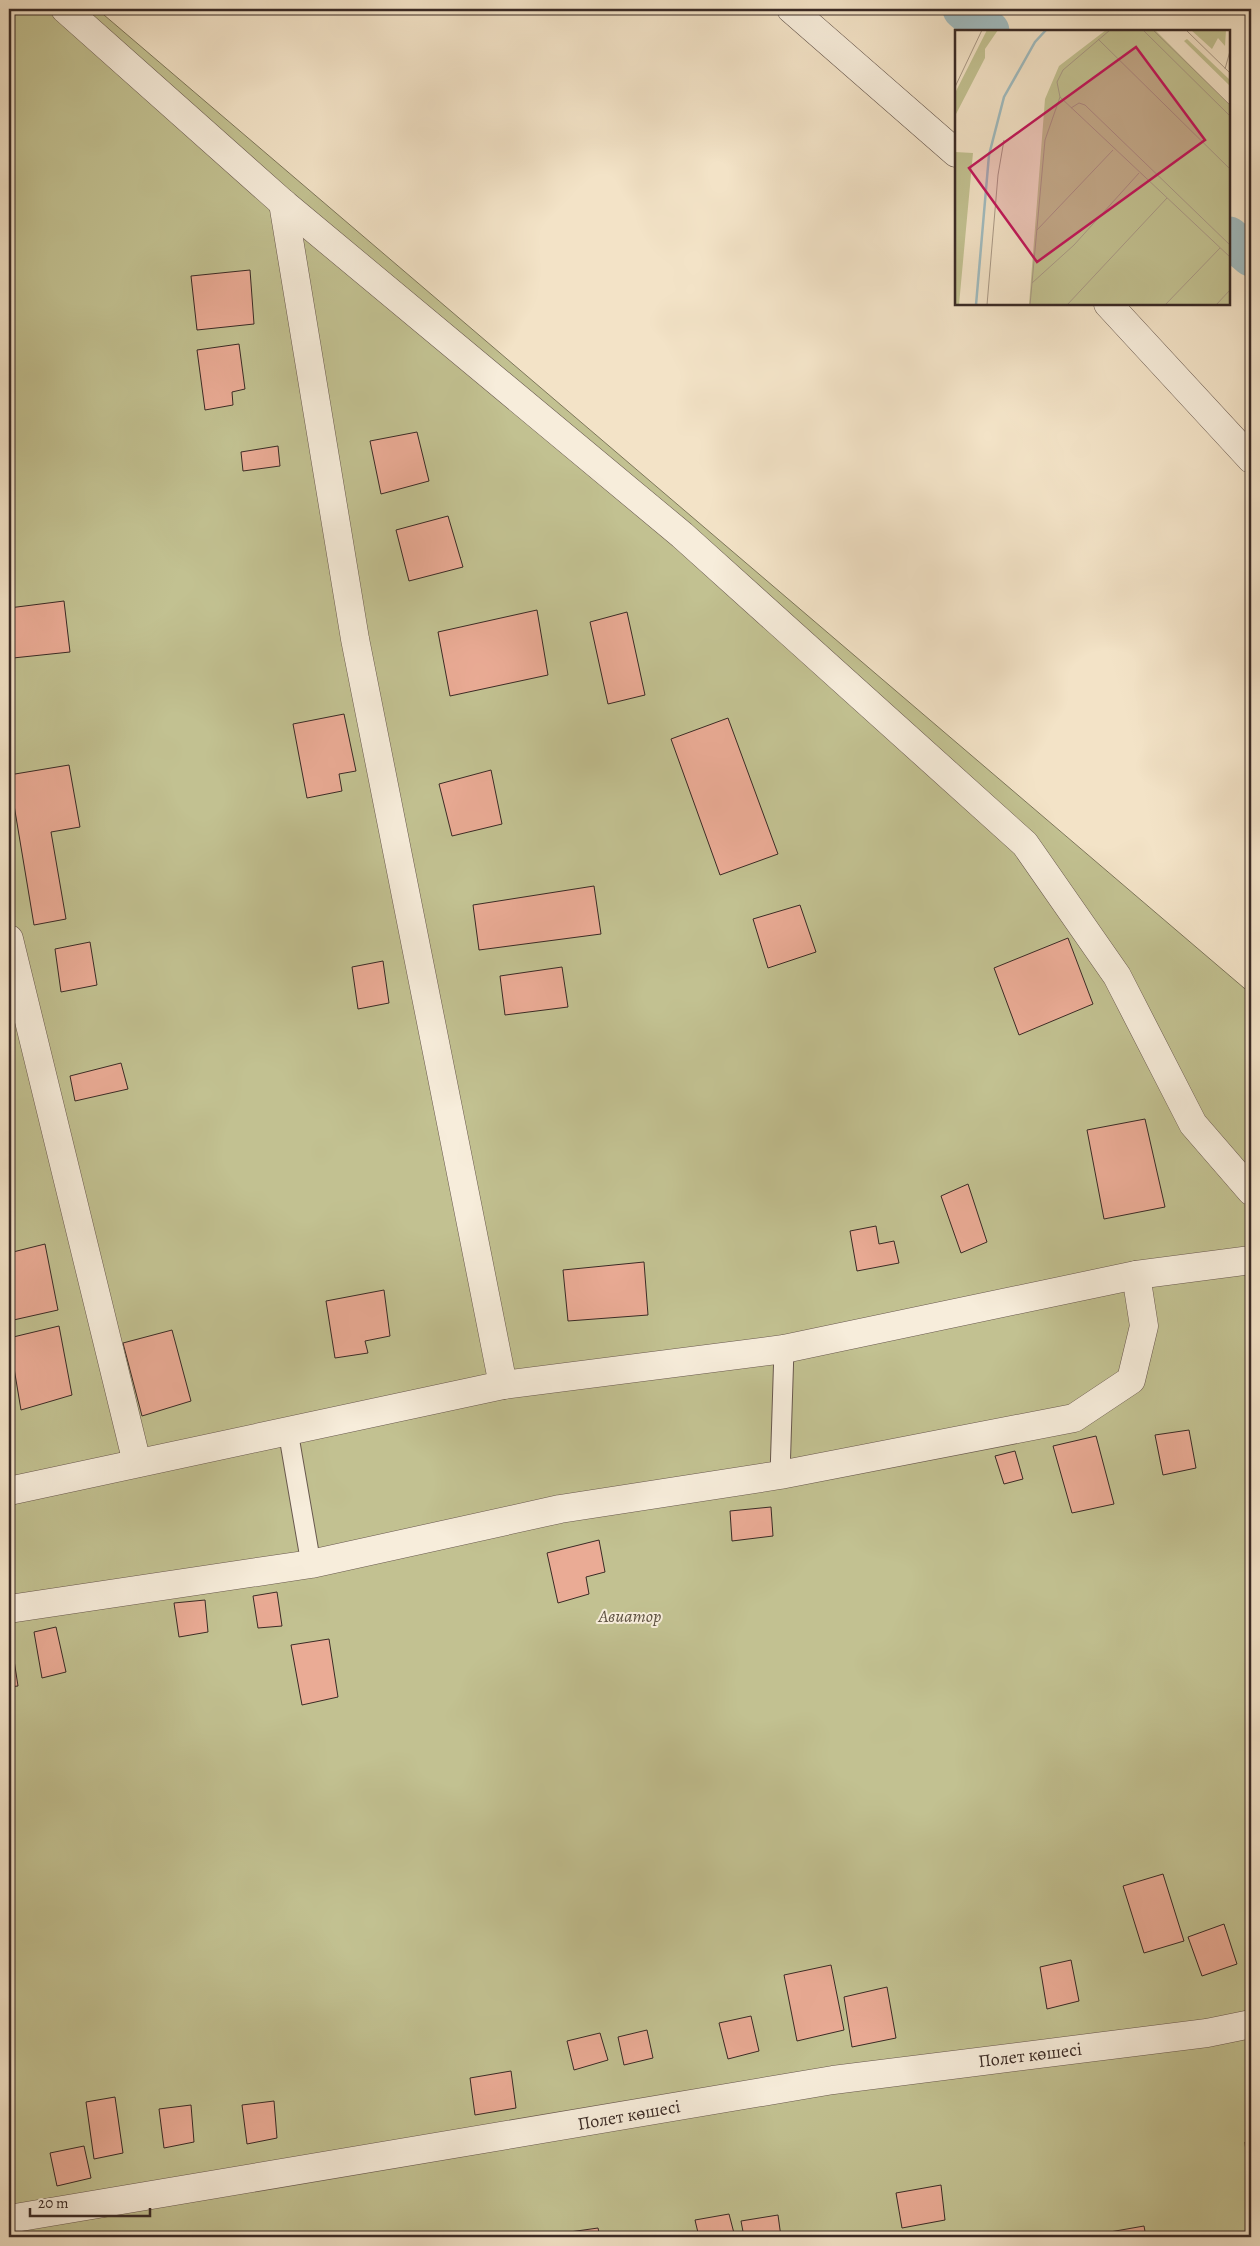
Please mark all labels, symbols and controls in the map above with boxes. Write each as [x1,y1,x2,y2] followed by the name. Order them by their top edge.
[955,30,1230,305] inset map
[598,1604,661,1628] park label: Авиатор
[977,2037,1083,2073] street label: Полет көшесі
[576,2094,682,2136] street label: Полет көшесі
[30,2186,150,2218] scale bar
[38,2193,69,2213] text: 20 m

